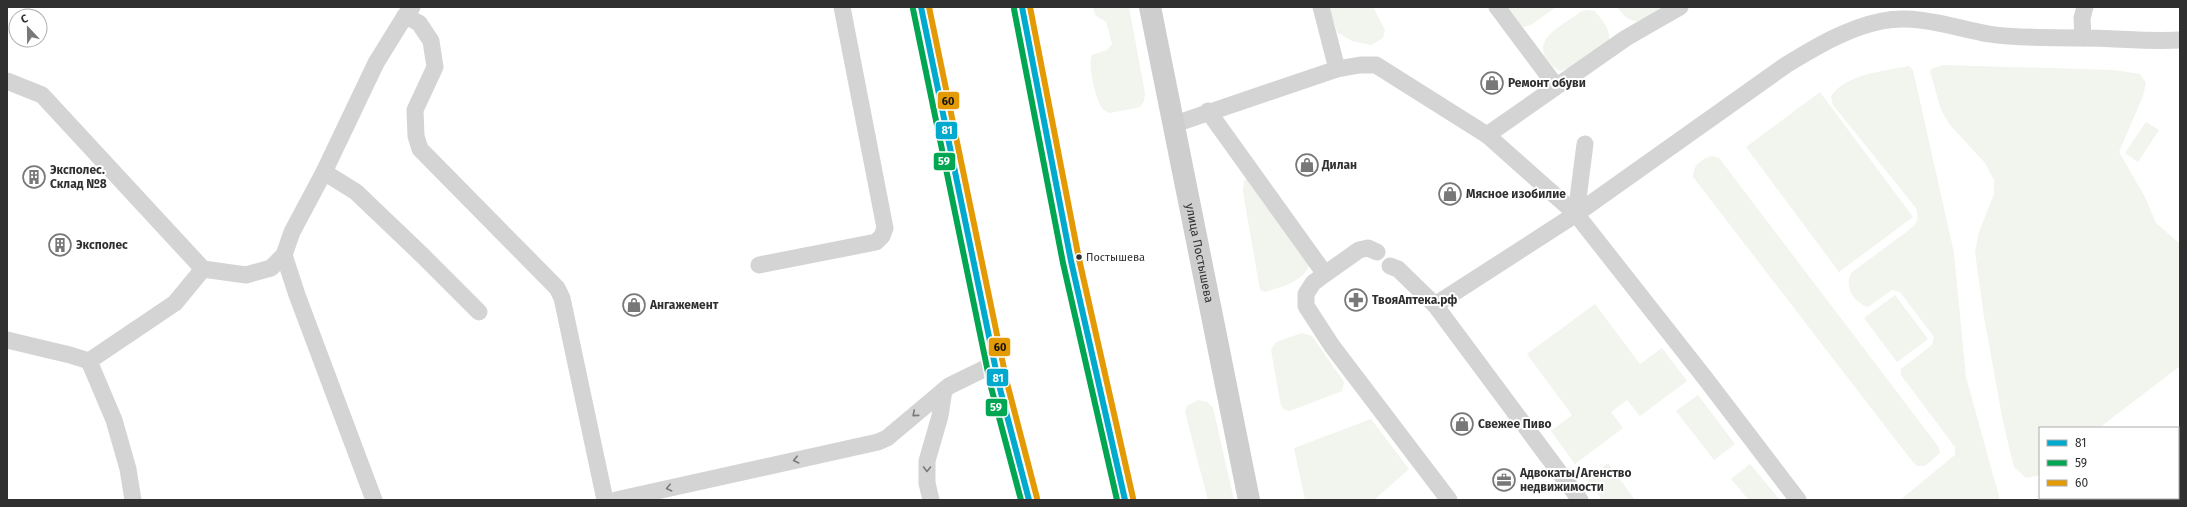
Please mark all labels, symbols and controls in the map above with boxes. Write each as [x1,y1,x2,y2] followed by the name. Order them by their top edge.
[8,8,48,48] north arrow
[19,12,30,26] text: С
[1479,70,1505,96] shop icon: Ремонт обуви
[1508,76,1586,90] place label: Ремонт обуви
[937,91,960,110] line badge: 60
[942,95,955,108] text: 60
[935,121,958,140] line badge: 81
[941,124,953,137] text: 81
[933,152,956,171] line badge: 59
[1294,152,1320,178] shop icon: Дилан
[938,155,950,168] text: 59
[1321,158,1357,172] place label: Дилан
[50,163,107,191] place label: Эксполес. Склад №8
[21,164,47,190] building icon: Эксполес. Склад №8
[1437,181,1463,207] shop icon: Мясное изобилие
[1466,187,1566,201] place label: Мясное изобилие
[1183,202,1216,304] street label: улица Постышева
[47,232,73,258] building icon: Эксполес
[76,238,128,252] place label: Эксполес
[1086,251,1145,264] place label: Постышева
[1074,252,1084,262] marker: Постышева
[1343,287,1369,313] pharmacy icon: ТвояАптека.рф
[621,292,647,318] shop icon: Ангажемент
[1372,293,1457,307] place label: ТвояАптека.рф
[649,298,719,312] place label: Ангажемент
[988,337,1011,357] line badge: 60
[994,341,1007,354] text: 60
[986,368,1009,387] line badge: 81
[992,372,1004,385] text: 81
[985,398,1008,417] line badge: 59
[990,401,1002,414] text: 59
[912,410,919,417] one-way arrow
[1449,411,1475,437] shop icon: Свежее Пиво
[1478,417,1552,431] place label: Свежее Пиво
[2039,427,2179,499] legend
[2075,436,2086,450] text: 81
[793,455,799,463] one-way arrow
[2075,456,2087,470] text: 59
[923,466,931,472] one-way arrow
[1519,466,1631,494] place label: Адвокаты/Агенство недвижимости
[1491,467,1517,493] office icon: Адвокаты/Агенство недвижимости
[2075,476,2088,490] text: 60
[666,484,672,492] one-way arrow

